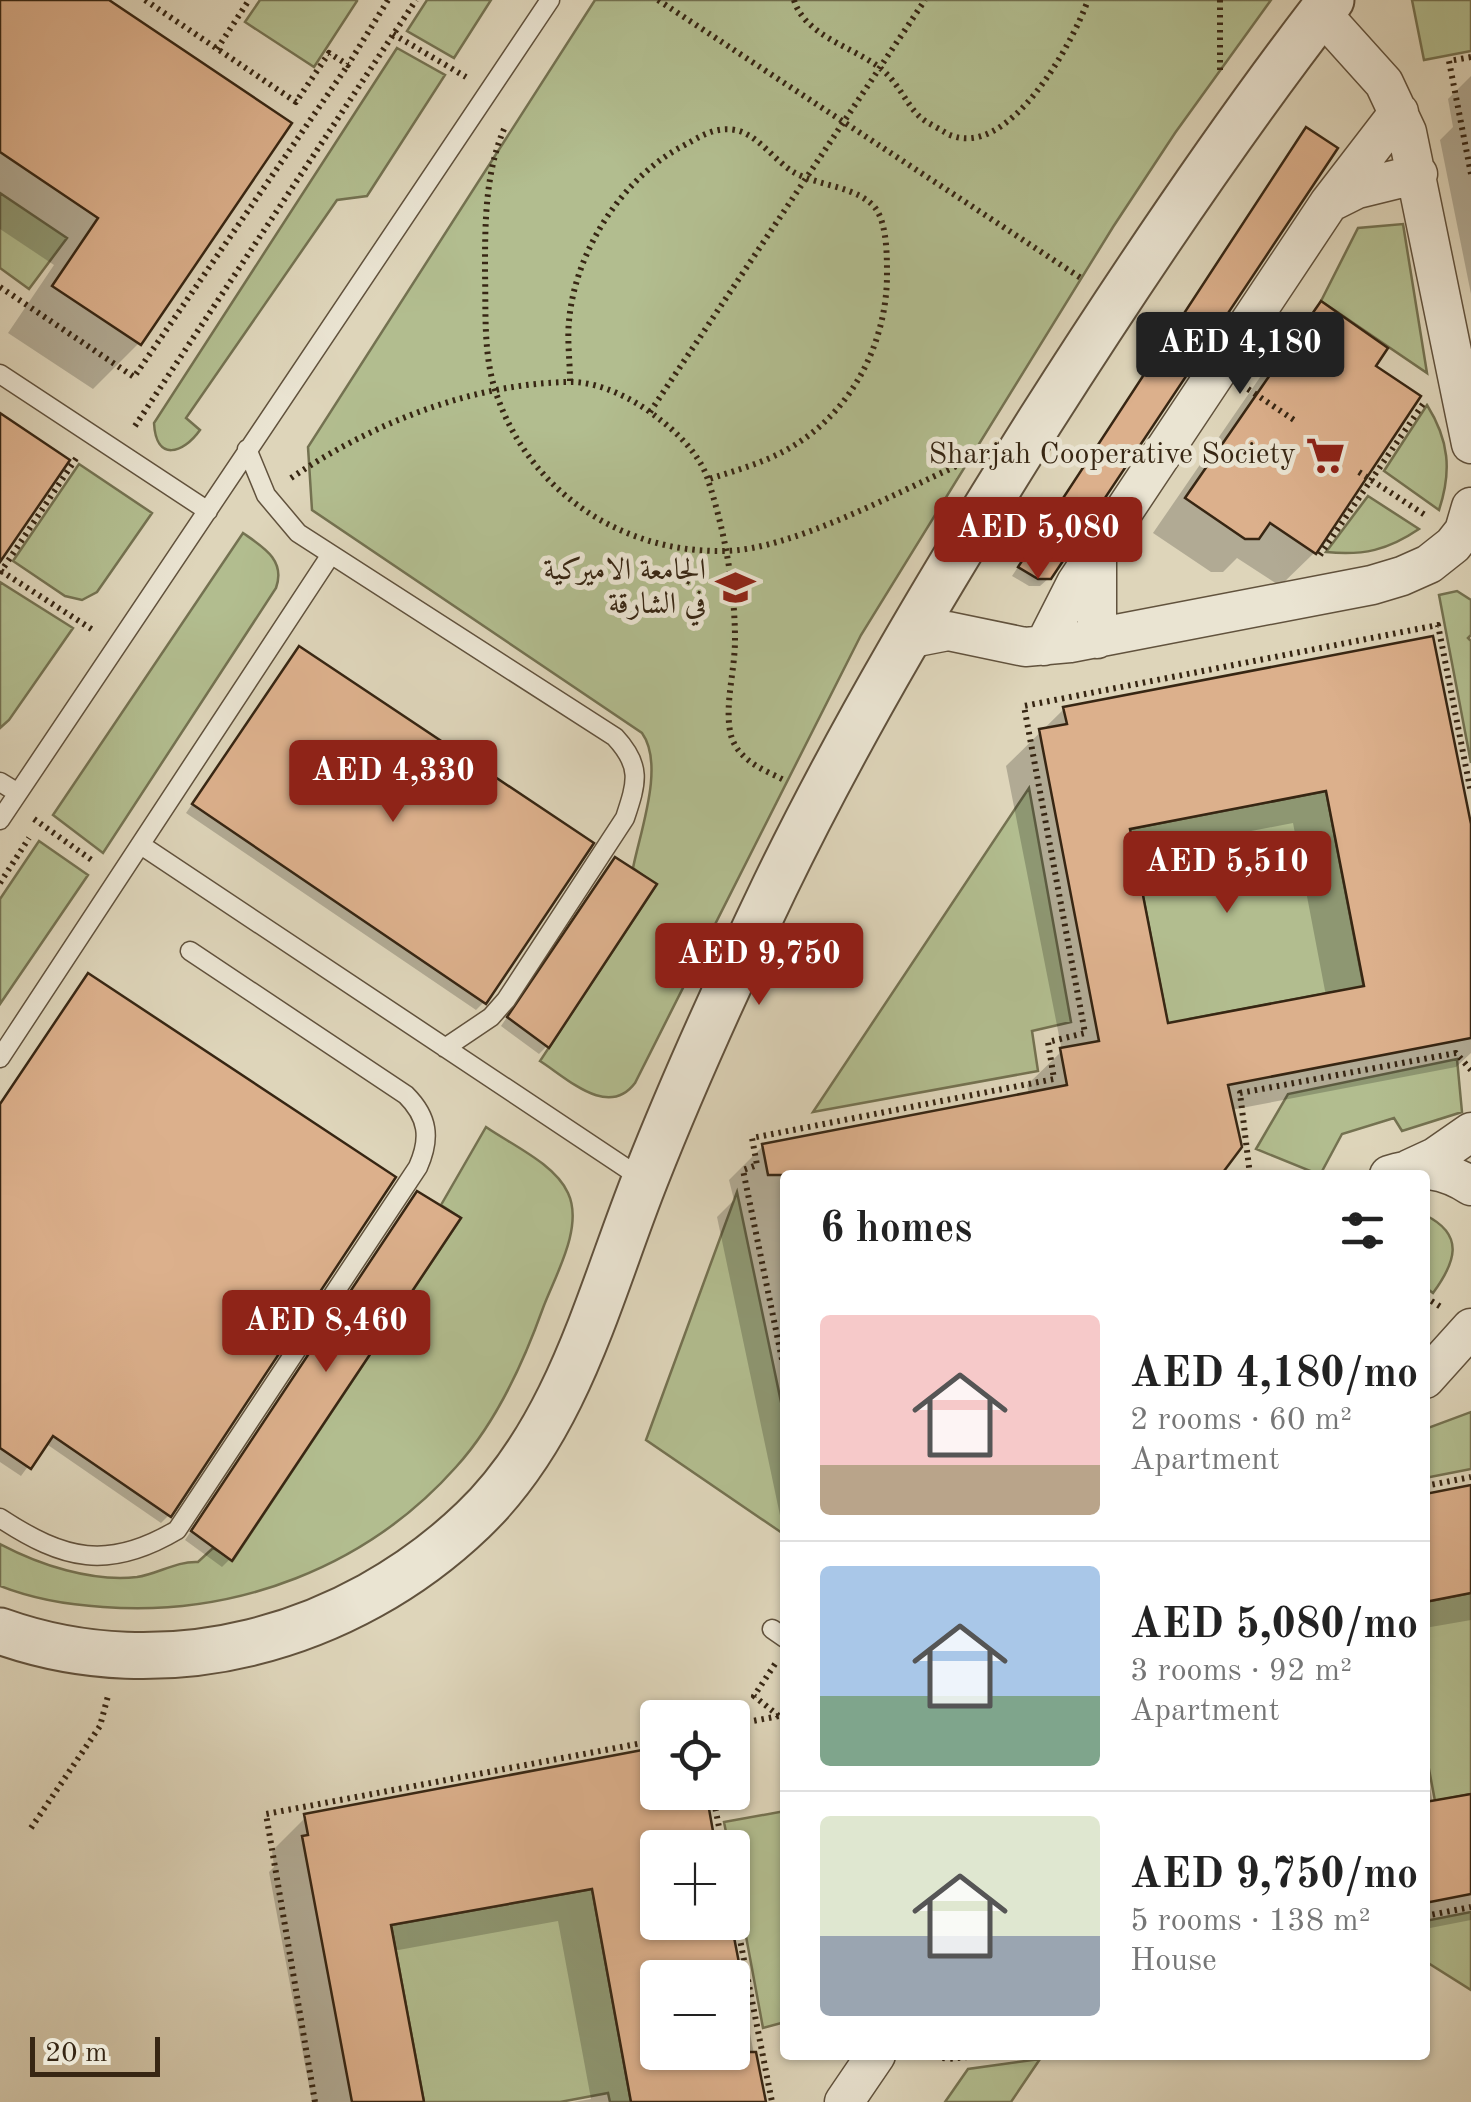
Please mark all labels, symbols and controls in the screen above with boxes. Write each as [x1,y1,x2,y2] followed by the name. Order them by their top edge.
[1126,312,1354,397] pin: AED 4,180
[1158,328,1322,360] text: AED 4,180
[1305,434,1347,476] supermarket icon: Sharjah Cooperative Society
[928,440,1296,470] place label: Sharjah Cooperative Society
[924,497,1152,582] pin: AED 5,080
[956,513,1120,545] text: AED 5,080
[543,556,706,627] place label: الجامعة الاميركية في الشارقة
[715,567,757,609] school or university icon: الجامعة الاميركية في الشارقة
[279,740,507,825] pin: AED 4,330
[311,756,475,788] text: AED 4,330
[1113,831,1341,916] pin: AED 5,510
[1145,847,1309,879] text: AED 5,510
[645,923,873,1008] pin: AED 9,750
[677,939,841,971] text: AED 9,750
[1335,1203,1390,1258] icon: filters
[820,1209,972,1251] text: 6 homes
[212,1290,440,1375] pin: AED 8,460
[244,1306,408,1338] text: AED 8,460
[1130,1354,1418,1396] text: AED 4,180/mo
[900,1355,1020,1475] icon: home
[1130,1405,1352,1437] text: 2 rooms · 60 m²
[1130,1445,1280,1477] text: Apartment
[1130,1605,1418,1647] text: AED 5,080/mo
[900,1606,1020,1726] icon: home
[1130,1656,1352,1688] text: 3 rooms · 92 m²
[1130,1696,1280,1728] text: Apartment
[640,1700,750,2070] map controls
[640,1700,750,1810] button: locate
[640,1830,750,1940] button: +
[1130,1855,1418,1897] text: AED 9,750/mo
[900,1856,1020,1976] icon: home
[1130,1906,1371,1938] text: 5 rooms · 138 m²
[1130,1946,1217,1978] text: House
[640,1960,750,2070] button: −
[30,2032,160,2076] scale bar
[45,2040,108,2068] text: 20 m

